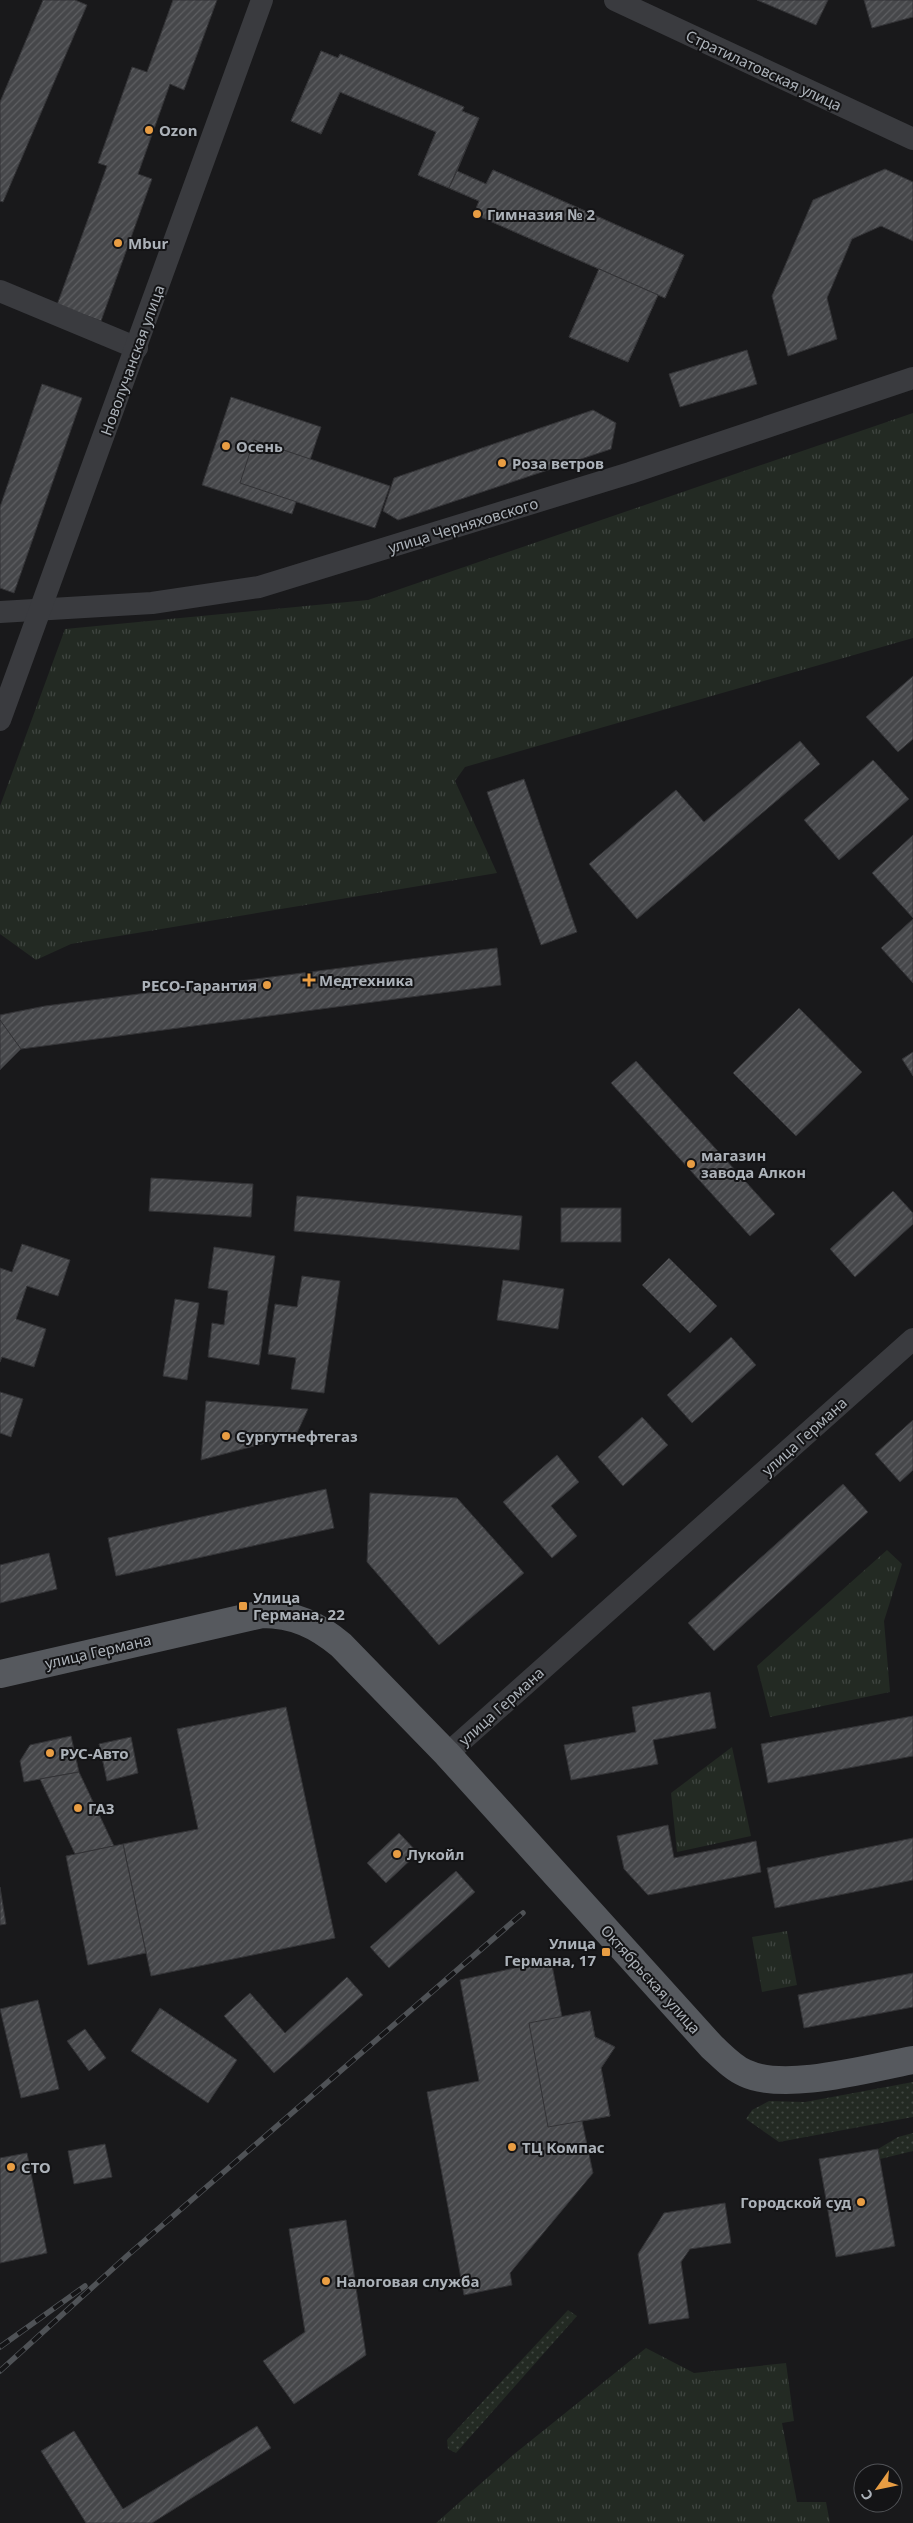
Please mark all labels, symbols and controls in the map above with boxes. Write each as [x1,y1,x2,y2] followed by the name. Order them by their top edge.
[683,25,845,115] street label: Стратилатовская улица
[159,120,197,140] place label: Ozon
[143,124,155,136] marker: Ozon
[487,204,596,224] place label: Гимназия № 2
[471,208,483,220] marker: Гимназия № 2
[128,233,168,253] place label: Mbur
[112,237,124,249] marker: Mbur
[95,282,169,438] street label: Новолучанская улица
[236,436,283,456] place label: Осень
[220,440,232,452] marker: Осень
[512,453,604,473] place label: Роза ветров
[496,457,508,469] marker: Роза ветров
[386,493,541,557] street label: улица Черняховского
[319,970,413,990] place label: Медтехника
[303,974,315,986] marker: Медтехника
[142,975,257,995] place label: РЕСО-Гарантия
[261,979,273,991] marker: РЕСО-Гарантия
[701,1145,806,1182] place label: магазин завода Алкон
[685,1158,697,1170] marker: магазин завода Алкон
[757,1392,851,1480] street label: улица Германа
[236,1426,358,1446] place label: Сургутнефтегаз
[220,1430,232,1442] marker: Сургутнефтегаз
[253,1587,345,1624] place label: Улица Германа, 22
[237,1600,249,1612] marker: Улица Германа, 22
[43,1629,153,1673] street label: улица Германа
[454,1662,548,1750] street label: улица Германа
[60,1743,129,1763] place label: РУС-Авто
[44,1747,56,1759] marker: РУС-Авто
[88,1798,115,1818] place label: ГАЗ
[72,1802,84,1814] marker: ГАЗ
[407,1844,464,1864] place label: Лукойл
[391,1848,403,1860] marker: Лукойл
[597,1920,705,2038] street label: Октябрьская улица
[504,1933,596,1970] place label: Улица Германа, 17
[600,1946,612,1958] marker: Улица Германа, 17
[522,2137,605,2157] place label: ТЦ Компас
[506,2141,518,2153] marker: ТЦ Компас
[21,2157,51,2177] place label: СТО
[5,2161,17,2173] marker: СТО
[740,2192,851,2212] place label: Городской суд
[855,2196,867,2208] marker: Городской суд
[336,2271,479,2291] place label: Налоговая служба
[320,2275,332,2287] marker: Налоговая служба
[853,2463,903,2513] north arrow
[856,2486,877,2504] text: С

